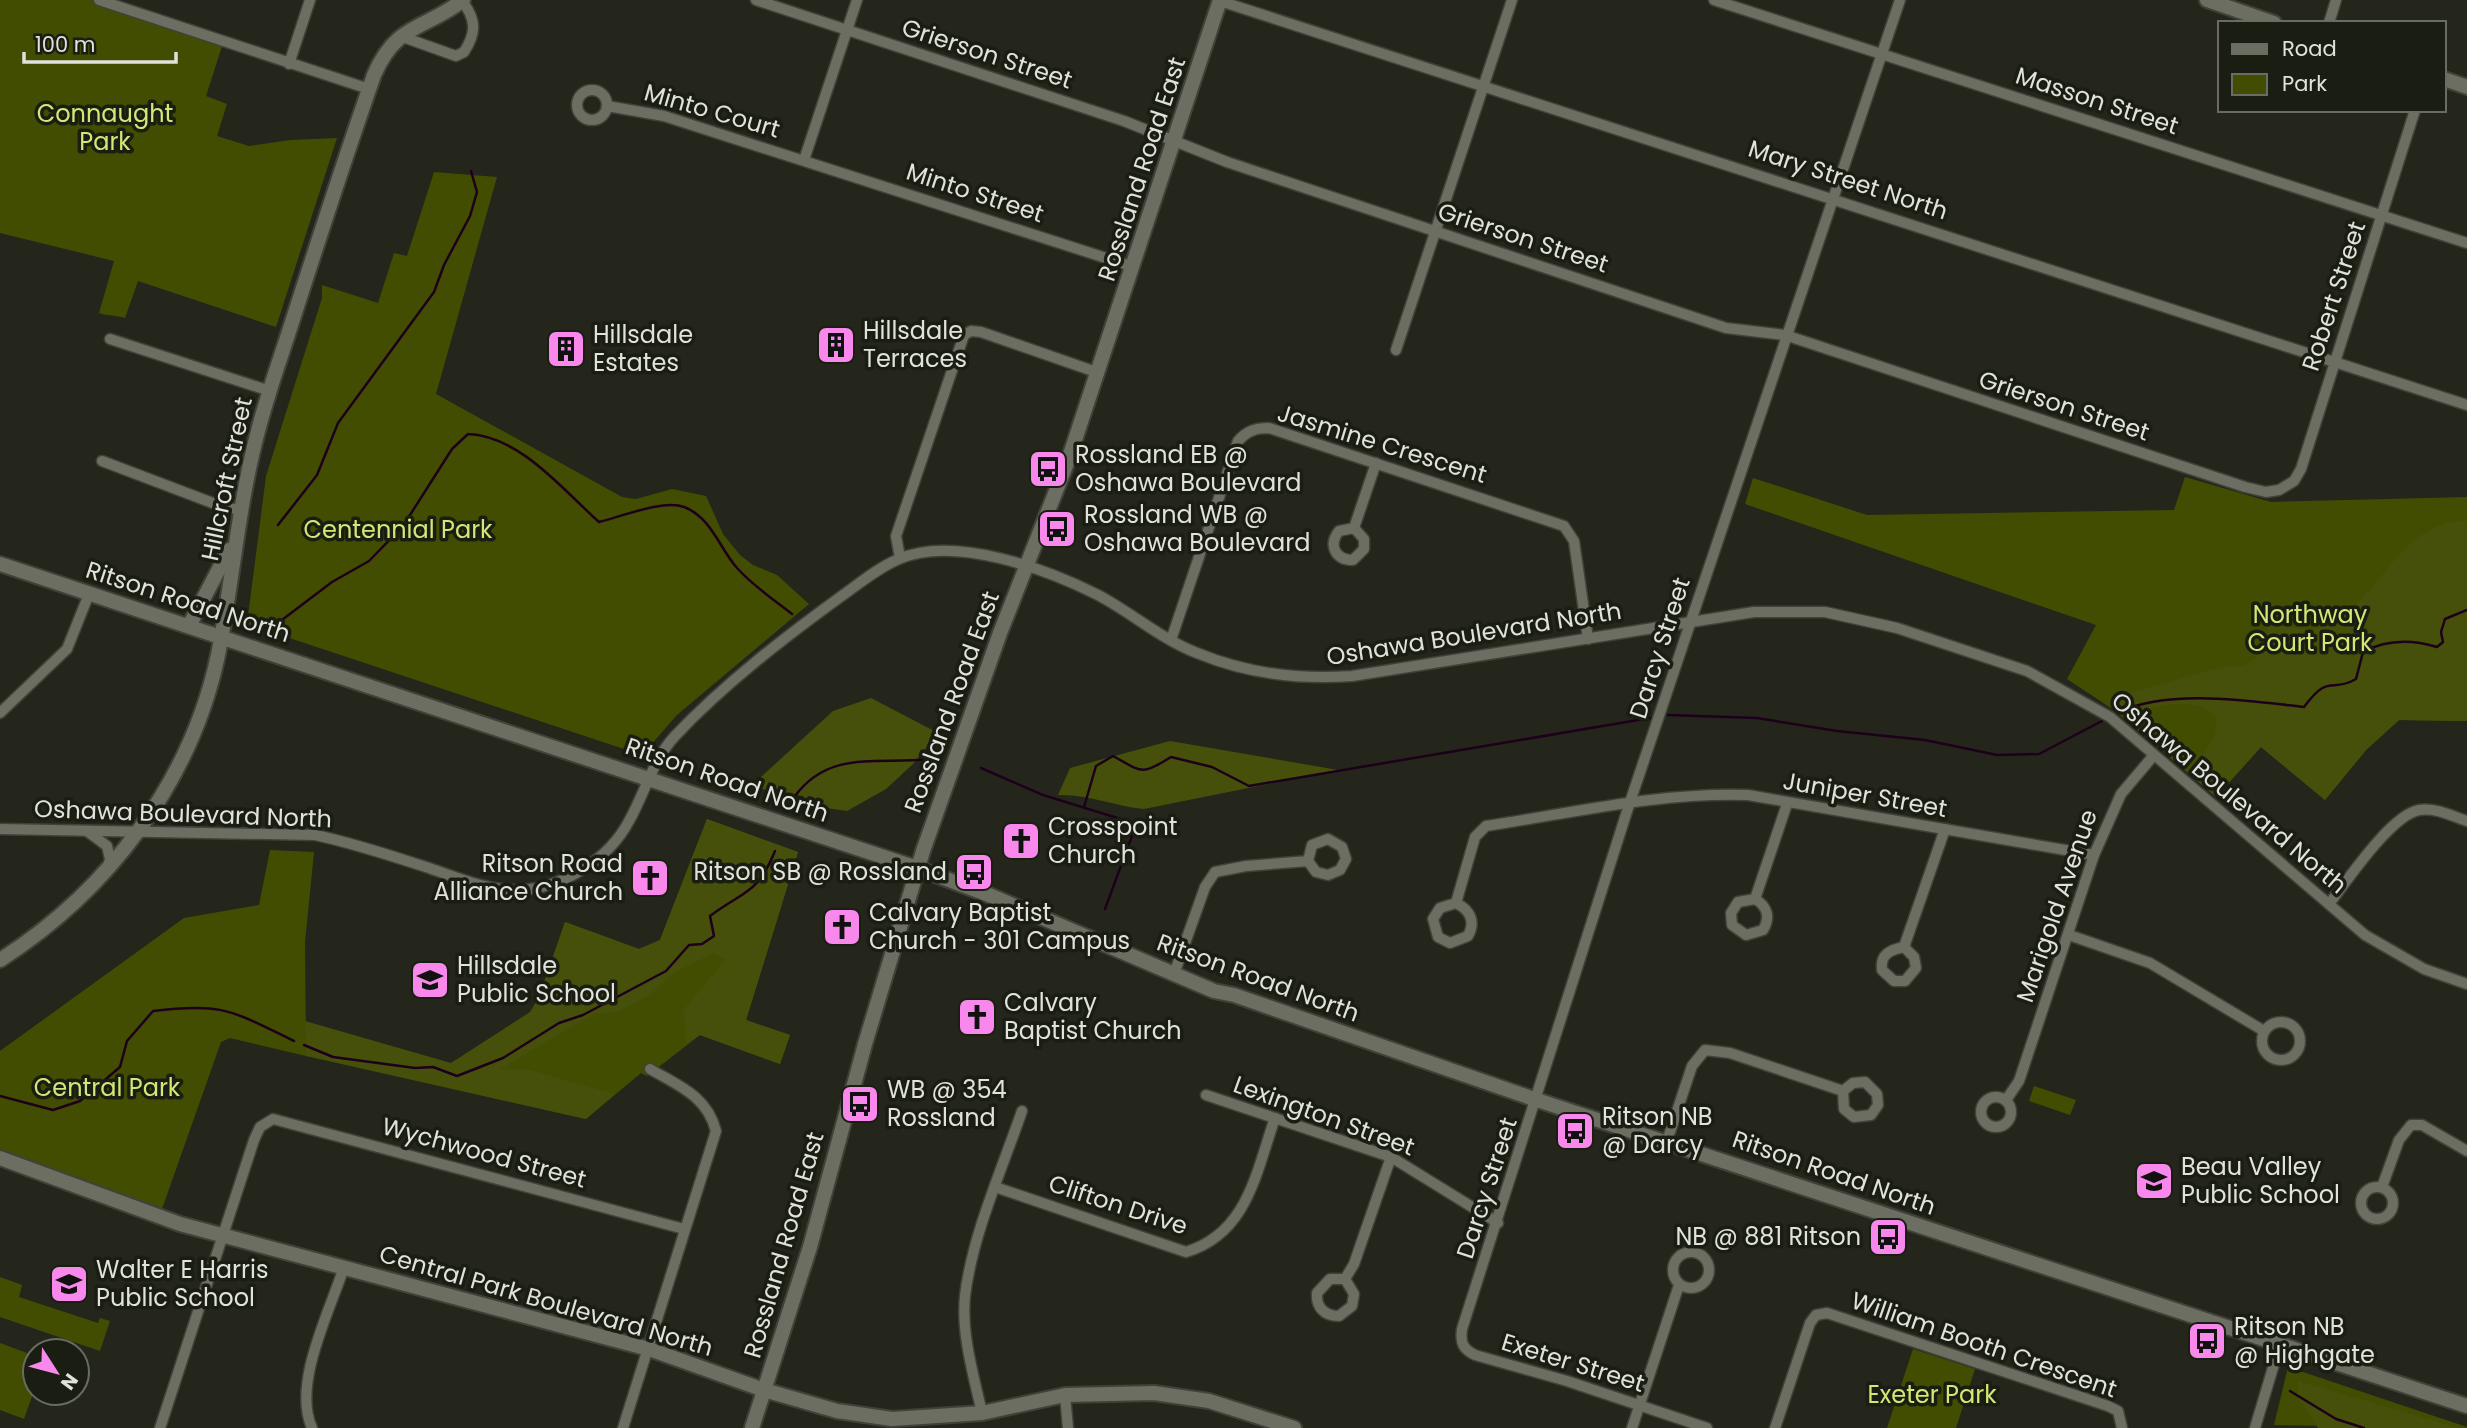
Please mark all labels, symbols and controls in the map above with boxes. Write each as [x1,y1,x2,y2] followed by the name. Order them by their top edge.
[898,10,1077,97] street label: Grierson Street
[24,21,177,65] scale bar
[2218,21,2446,112] legend
[35,30,95,59] text: 100 m
[2282,34,2337,63] text: Road
[1090,53,1193,285] street label: Rossland Road East
[2012,59,2183,142] street label: Masson Street
[2282,69,2327,98] text: Park
[641,75,784,146] street label: Minto Court
[37,97,173,158] park label: Connaught Park
[1744,132,1952,227] street label: Mary Street North
[902,155,1048,230] street label: Minto Street
[1434,194,1613,281] street label: Grierson Street
[2294,217,2373,375] street label: Robert Street
[863,314,967,375] place label: Hillsdale Terraces
[593,318,693,379] place label: Hillsdale Estates
[815,324,857,366] building icon: Hillsdale Terraces
[545,328,587,370] building icon: Hillsdale Estates
[1975,362,2154,449] street label: Grierson Street
[193,394,260,564] street label: Hillcroft Street
[1273,396,1491,491] street label: Jasmine Crescent
[1075,438,1301,499] place label: Rossland EB @ Oshawa Boulevard
[1027,448,1069,490] bus stop icon: Rossland EB @ Oshawa Boulevard
[1084,498,1310,559] place label: Rossland WB @ Oshawa Boulevard
[1036,508,1078,550] bus stop icon: Rossland WB @ Oshawa Boulevard
[304,513,493,546] park label: Centennial Park
[82,553,295,650] street label: Ritson Road North
[1621,573,1698,723] street label: Darcy Street
[896,586,1007,817] street label: Rossland Road East
[1324,594,1624,673] street label: Oshawa Boulevard North
[2248,598,2373,659] park label: Northway Court Park
[2105,684,2354,901] street label: Oshawa Boulevard North
[621,729,833,830] street label: Ritson Road North
[1780,764,1950,825] street label: Juniper Street
[34,792,333,835] street label: Oshawa Boulevard North
[2008,805,2105,1007] street label: Marigold Avenue
[1048,810,1177,871] place label: Crosspoint Church
[1000,820,1042,862] church icon: Crosspoint Church
[434,847,623,908] place label: Ritson Road Alliance Church
[953,851,995,893] bus stop icon: Ritson SB @ Rossland
[693,855,947,888] place label: Ritson SB @ Rossland
[629,857,671,899] church icon: Ritson Road Alliance Church
[869,896,1130,957] place label: Calvary Baptist Church - 301 Campus
[821,906,863,948] church icon: Calvary Baptist Church - 301 Campus
[1152,926,1364,1029] street label: Ritson Road North
[457,949,616,1010] place label: Hillsdale Public School
[409,959,451,1001] school or university icon: Hillsdale Public School
[1004,986,1182,1047] place label: Calvary Baptist Church
[956,996,998,1038] church icon: Calvary Baptist Church
[1229,1067,1419,1164] street label: Lexington Street
[34,1071,181,1104] park label: Central Park
[887,1073,1007,1134] place label: WB @ 354 Rossland
[839,1083,881,1125] bus stop icon: WB @ 354 Rossland
[1602,1100,1712,1161] place label: Ritson NB @ Darcy
[378,1109,590,1196] street label: Wychwood Street
[1554,1110,1596,1152] bus stop icon: Ritson NB @ Darcy
[1448,1113,1525,1263] street label: Darcy Street
[1728,1122,1940,1223] street label: Ritson Road North
[735,1128,832,1362] street label: Rossland Road East
[2181,1150,2340,1211] place label: Beau Valley Public School
[2133,1160,2175,1202] school or university icon: Beau Valley Public School
[1044,1167,1192,1243] street label: Clifton Drive
[1867,1216,1909,1258] bus stop icon: NB @ 881 Ritson
[1675,1220,1861,1253] place label: NB @ 881 Ritson
[375,1237,717,1364] street label: Central Park Boulevard North
[96,1253,268,1314] place label: Walter E Harris Public School
[48,1263,90,1305] school or university icon: Walter E Harris Public School
[1847,1284,2121,1406] street label: William Booth Crescent
[2234,1310,2375,1371] place label: Ritson NB @ Highgate
[2186,1320,2228,1362] bus stop icon: Ritson NB @ Highgate
[1498,1325,1649,1400] street label: Exeter Street
[21,1337,91,1407] north arrow
[54,1368,84,1395] text: N
[1867,1378,1997,1411] park label: Exeter Park

